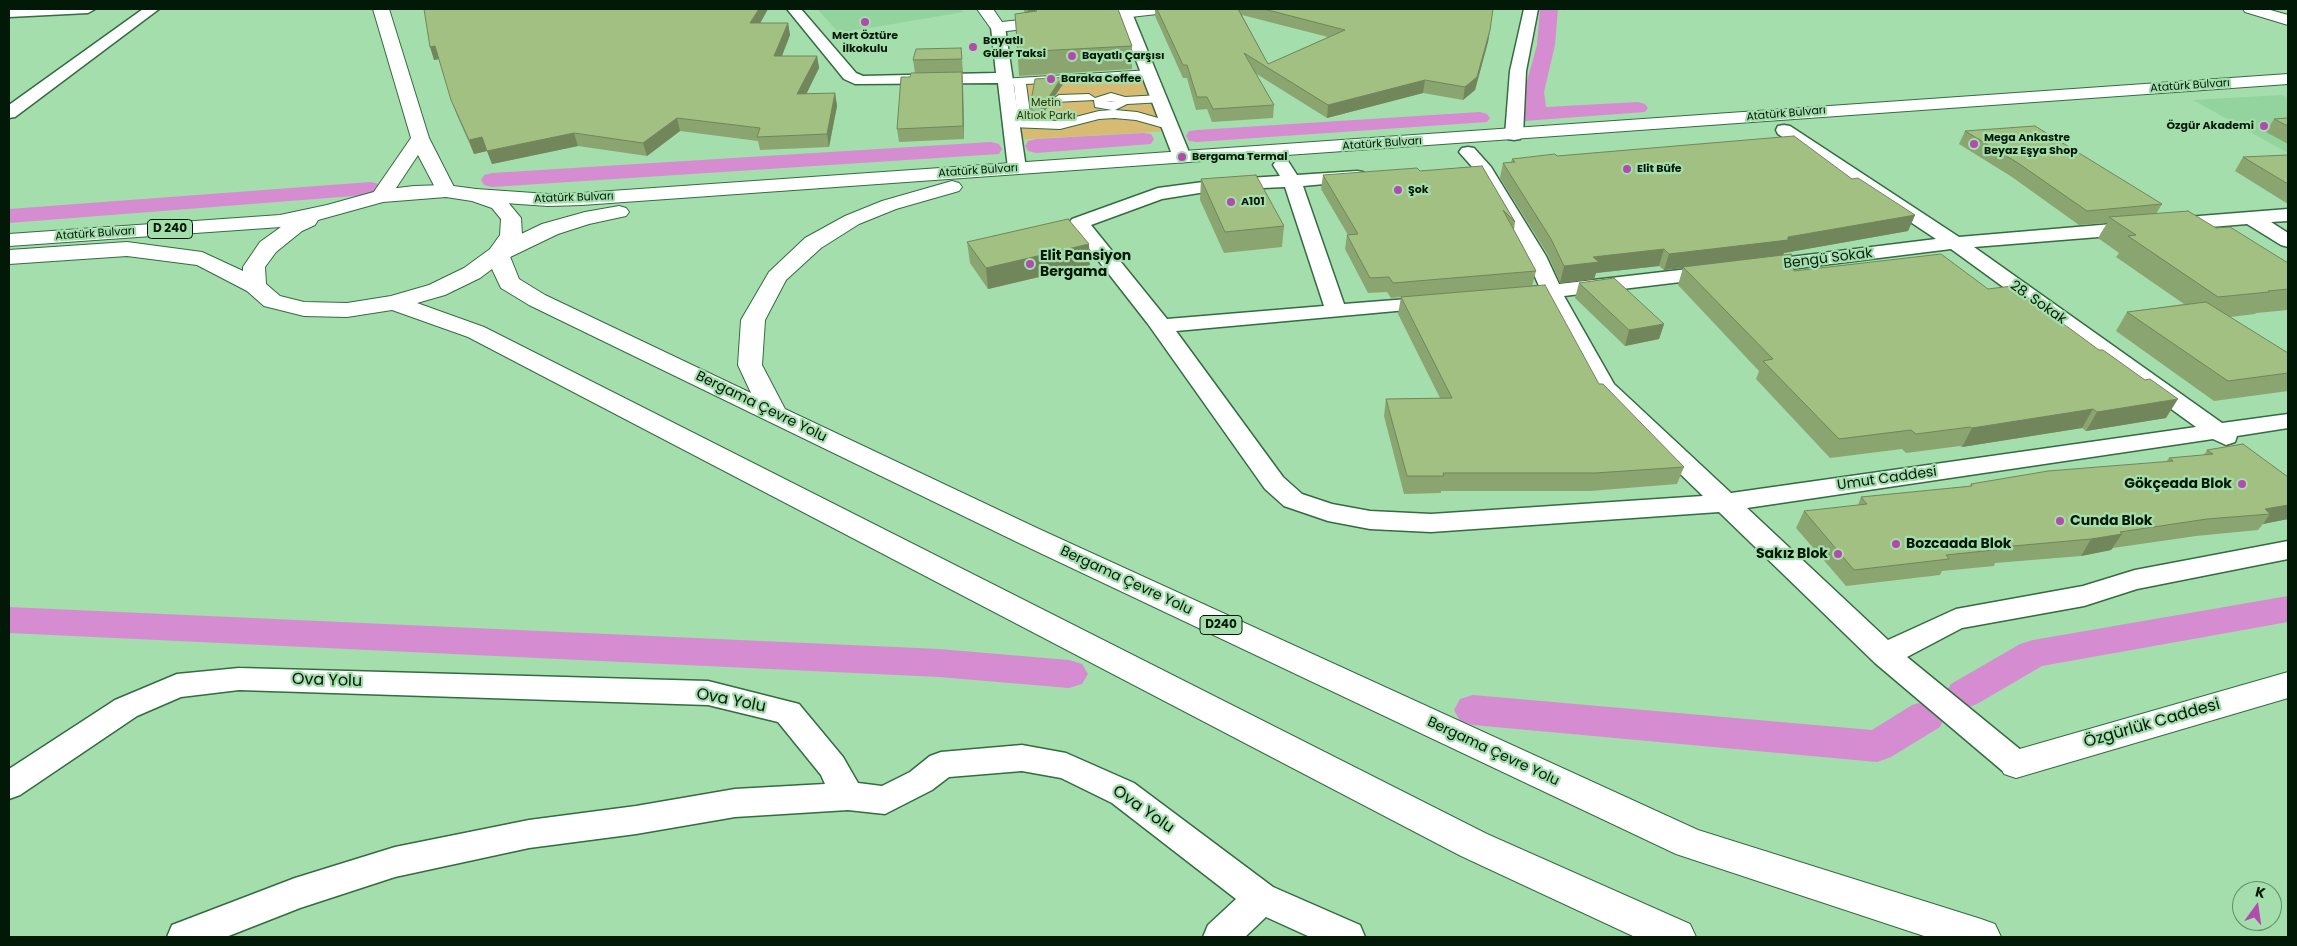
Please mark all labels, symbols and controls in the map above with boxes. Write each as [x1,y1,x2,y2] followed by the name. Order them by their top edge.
[859,16,871,28] marker: Mert Öztüre İlkokulu
[832,29,898,55] place label: Mert Öztüre İlkokulu
[983,34,1046,60] place label: Bayatlı Güler Taksi
[967,41,979,53] marker: Bayatlı Güler Taksi
[1082,49,1165,63] place label: Bayatlı Çarşısı
[1066,50,1078,62] marker: Bayatlı Çarşısı
[1061,72,1141,86] place label: Baraka Coffee
[1045,73,1057,85] marker: Baraka Coffee
[2150,77,2230,95] street label: Atatürk Bulvarı
[1017,96,1075,122] park label: Metin Altıok Parkı
[1746,104,1826,124] street label: Atatürk Bulvarı
[2166,119,2254,133] place label: Özgür Akademi
[2258,120,2270,132] marker: Özgür Akademi
[1984,131,2078,157] place label: Mega Ankastre Beyaz Eşya Shop
[1342,135,1422,153] street label: Atatürk Bulvarı
[1968,138,1980,150] marker: Mega Ankastre Beyaz Eşya Shop
[1192,150,1287,164] place label: Bergama Termal
[1176,151,1188,163] marker: Bergama Termal
[938,162,1018,180] street label: Atatürk Bulvarı
[1637,162,1682,176] place label: Elit Büfe
[1621,163,1633,175] marker: Elit Büfe
[1408,183,1429,197] place label: Şok
[1392,184,1404,196] marker: Şok
[534,190,614,206] street label: Atatürk Bulvarı
[1241,195,1265,209] place label: A101
[1225,196,1237,208] marker: A101
[148,220,192,238] road number: D 240
[55,225,135,243] street label: Atatürk Bulvarı
[1783,245,1873,273] street label: Bengü Sokak
[1040,248,1131,280] place label: Elit Pansiyon Bergama
[1024,258,1036,270] marker: Elit Pansiyon Bergama
[2007,278,2069,328] street label: 28. Sokak
[693,368,829,446] street label: Bergama Çevre Yolu
[1836,464,1938,494] street label: Umut Caddesi
[2124,476,2232,492] place label: Gökçeada Blok
[2236,478,2248,490] marker: Gökçeada Blok
[2070,513,2152,529] place label: Cunda Blok
[2054,515,2066,527] marker: Cunda Blok
[1906,536,2011,552] place label: Bozcaada Blok
[1890,538,1902,550] marker: Bozcaada Blok
[1057,543,1195,619] street label: Bergama Çevre Yolu
[1756,546,1828,562] place label: Sakız Blok
[1832,548,1844,560] marker: Sakız Blok
[1200,616,1242,634] road number: D240
[291,670,363,692] street label: Ova Yolu
[695,685,767,717] street label: Ova Yolu
[2082,695,2222,753] street label: Özgürlük Caddesi
[1424,714,1562,790] street label: Bergama Çevre Yolu
[1109,782,1177,838] street label: Ova Yolu
[2232,881,2282,931] north arrow
[2253,882,2268,903] text: K

